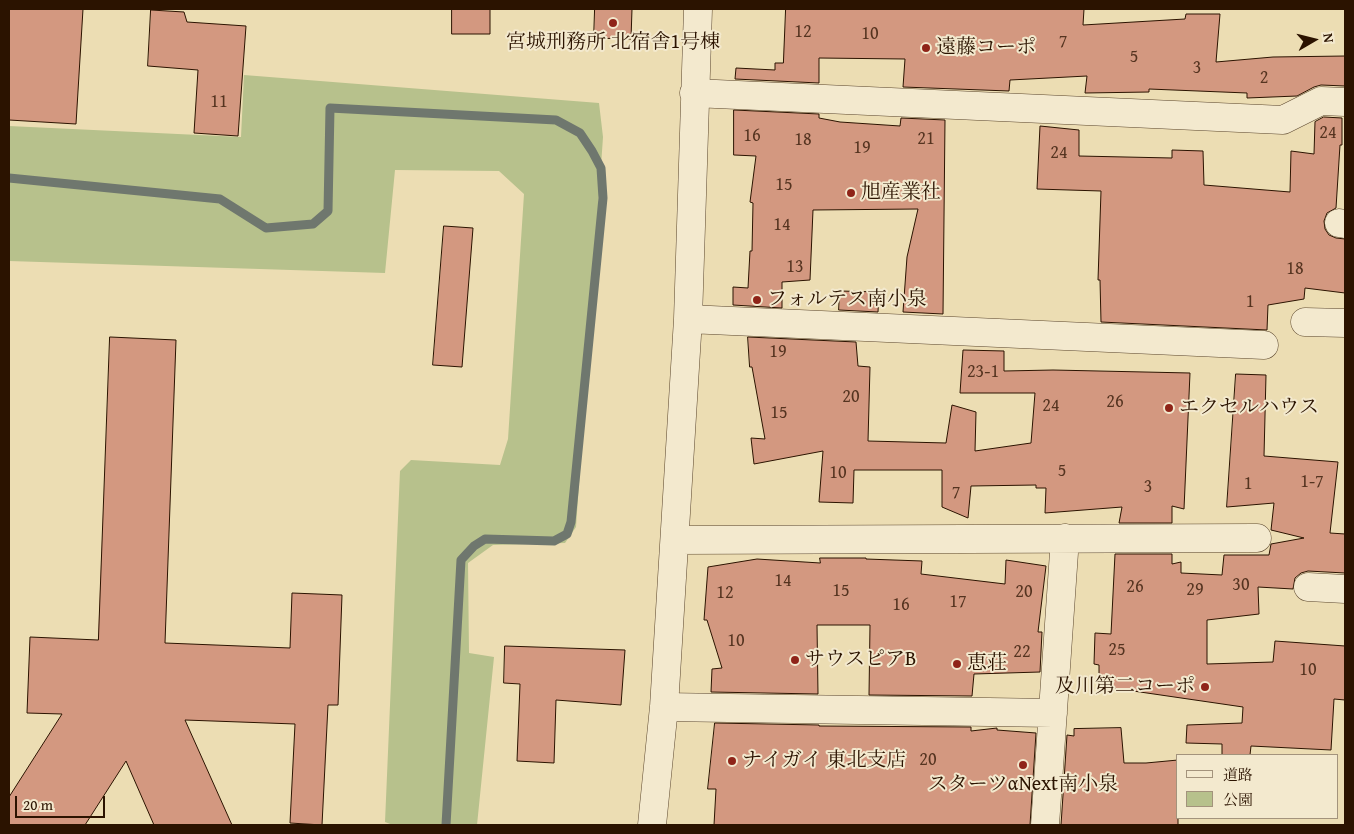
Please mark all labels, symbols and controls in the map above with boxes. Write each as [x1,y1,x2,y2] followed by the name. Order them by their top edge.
[1289,15,1339,65] north arrow
[607,17,619,29] marker: 宮城刑務所 北宿舎1号棟
[794,21,812,43] house number: 12
[861,23,879,45] house number: 10
[506,31,720,55] place label: 宮城刑務所 北宿舎1号棟
[1059,31,1067,53] house number: 7
[1318,32,1339,44] text: N
[936,36,1036,60] place label: 遠藤コーポ
[920,42,932,54] marker: 遠藤コーポ
[1130,46,1138,68] house number: 5
[1193,57,1201,79] house number: 3
[1260,67,1268,89] house number: 2
[210,91,228,113] house number: 11
[1319,122,1337,144] house number: 24
[743,125,761,147] house number: 16
[917,128,935,150] house number: 21
[794,129,812,151] house number: 18
[853,137,871,159] house number: 19
[1050,142,1068,164] house number: 24
[775,174,793,196] house number: 15
[861,181,941,205] place label: 旭産業社
[845,187,857,199] marker: 旭産業社
[773,214,791,236] house number: 14
[786,256,804,278] house number: 13
[1286,258,1304,280] house number: 18
[767,288,927,312] place label: フォルテス南小泉
[1246,291,1254,313] house number: 1
[751,294,763,306] marker: フォルテス南小泉
[769,341,787,363] house number: 19
[967,361,999,383] house number: 23-1
[842,386,860,408] house number: 20
[1106,391,1124,413] house number: 26
[1042,395,1060,417] house number: 24
[1179,396,1319,420] place label: エクセルハウス
[770,402,788,424] house number: 15
[1163,402,1175,414] marker: エクセルハウス
[1058,460,1066,482] house number: 5
[829,462,847,484] house number: 10
[1300,471,1324,493] house number: 1-7
[1244,473,1252,495] house number: 1
[1144,476,1152,498] house number: 3
[952,482,960,504] house number: 7
[774,570,792,592] house number: 14
[1232,574,1250,596] house number: 30
[1126,576,1144,598] house number: 26
[1186,579,1204,601] house number: 29
[832,580,850,602] house number: 15
[1015,581,1033,603] house number: 20
[716,582,734,604] house number: 12
[949,591,967,613] house number: 17
[892,594,910,616] house number: 16
[727,630,745,652] house number: 10
[1108,639,1126,661] house number: 25
[1013,641,1031,663] house number: 22
[805,648,916,672] place label: サウスピアB
[967,652,1007,676] place label: 恵荘
[789,654,801,666] marker: サウスピアB
[951,658,963,670] marker: 恵荘
[1299,659,1317,681] house number: 10
[1055,675,1195,699] place label: 及川第二コーポ
[1199,681,1211,693] marker: 及川第二コーポ
[742,749,906,773] place label: ナイガイ 東北支店
[919,749,937,771] house number: 20
[1176,754,1339,819] legend
[726,755,738,767] marker: ナイガイ 東北支店
[1017,759,1029,771] marker: スターツαNext南小泉
[1223,764,1253,785] text: 道路
[928,773,1118,797] place label: スターツαNext南小泉
[18,786,108,818] scale bar
[1223,789,1253,810] text: 公園
[23,794,53,815] text: 20 m

